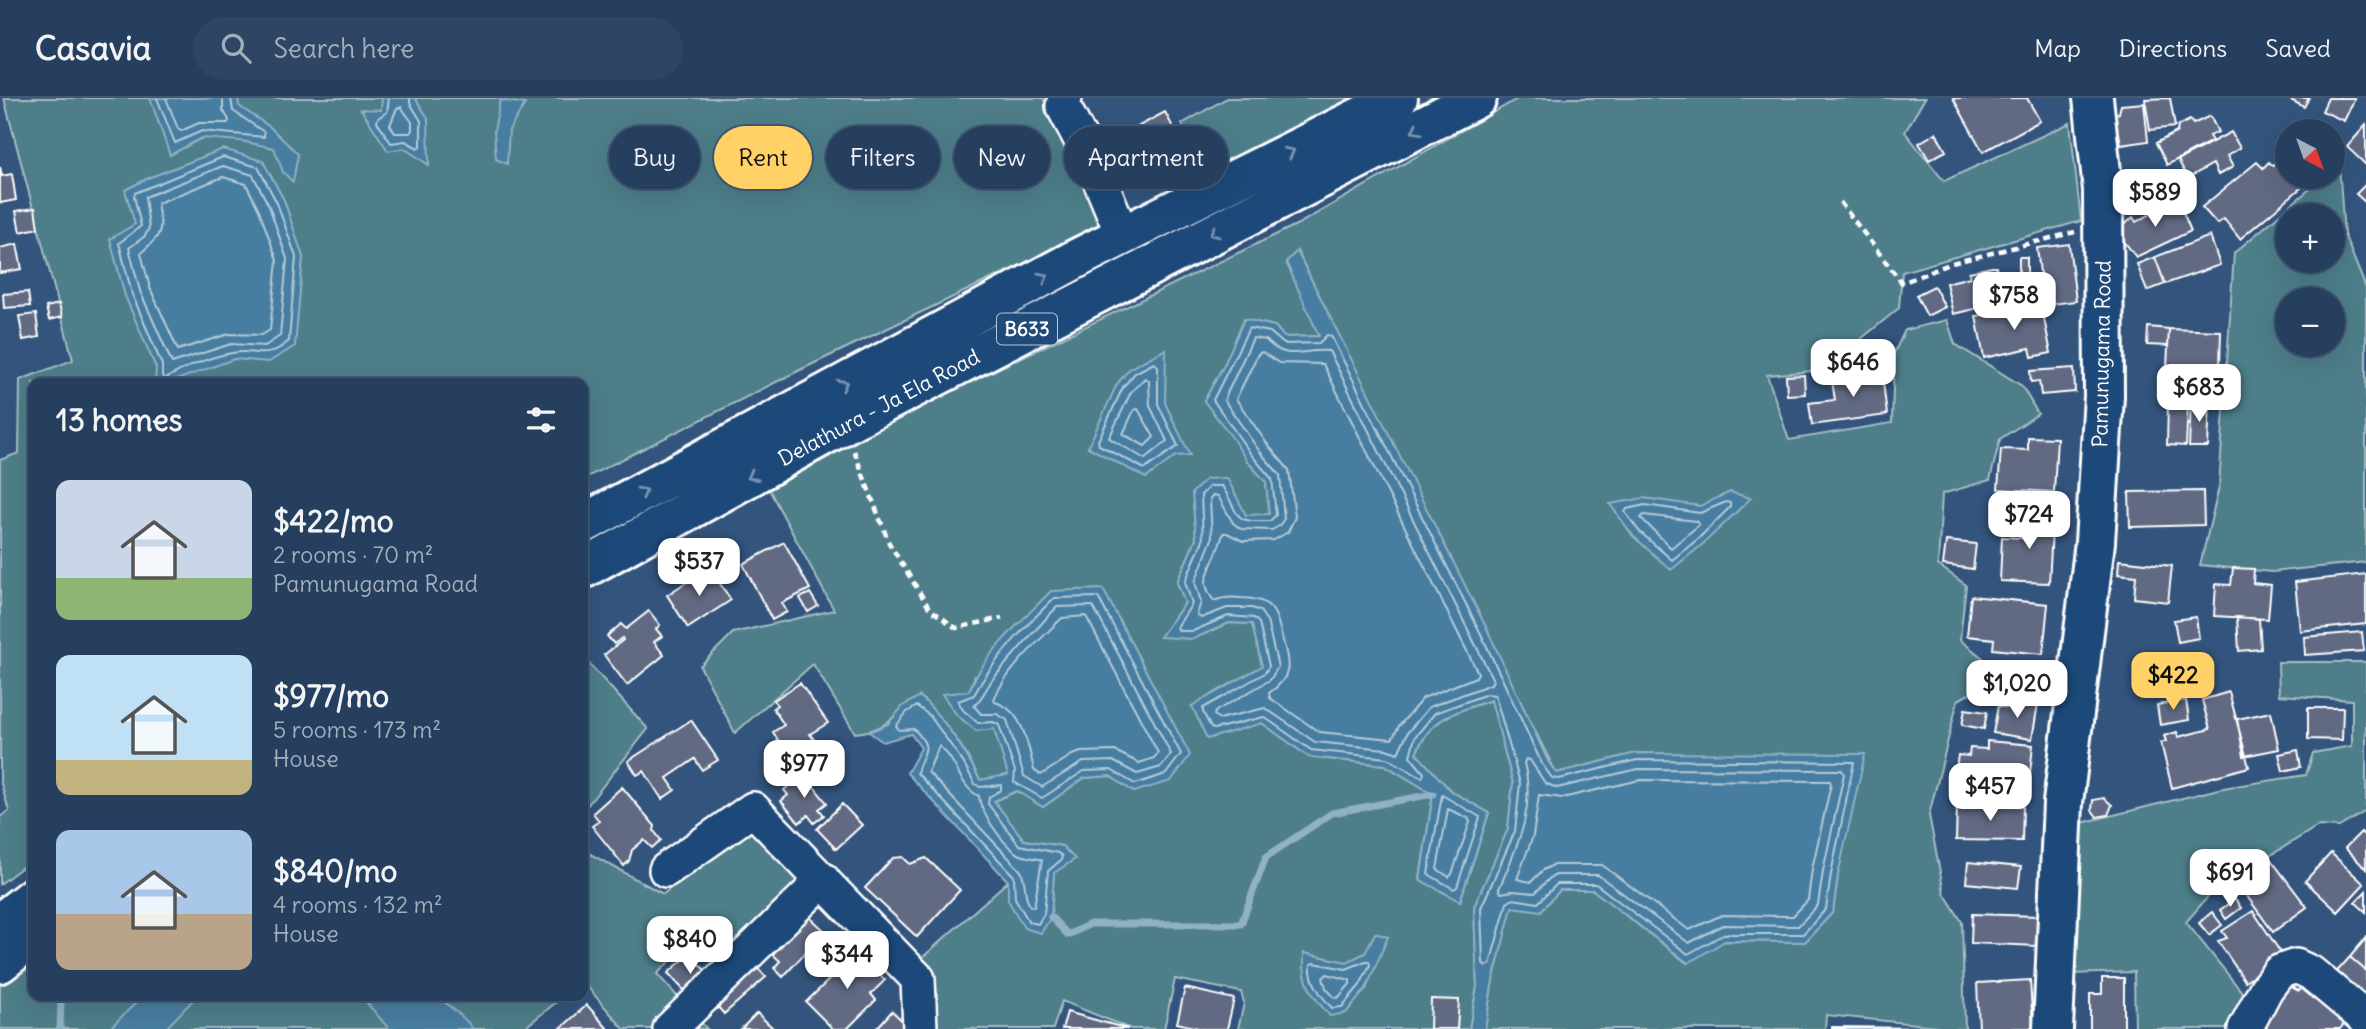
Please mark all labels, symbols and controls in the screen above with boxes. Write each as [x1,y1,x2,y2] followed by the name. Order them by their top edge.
[193,17,683,80] search box
[35,27,151,69] text: Casavia
[217,29,255,67] icon: search
[273,32,414,65] text: Search here
[2034,33,2081,63] text: Map
[2119,33,2227,63] text: Directions
[2265,33,2331,63] text: Saved
[2275,119,2345,189] north arrow
[2275,119,2345,357] map controls
[1411,122,1424,135] one-way arrow
[609,126,700,189] chip: Buy
[714,126,812,189] chip: Rent
[826,126,940,189] chip: Filters
[954,126,1050,189] chip: New
[1064,126,1228,189] chip: Apartment
[1283,146,1295,160] one-way arrow
[2114,170,2196,229] pin: $589
[2129,177,2181,206] text: $589
[2275,203,2345,273] button: +
[1209,225,1221,239] one-way arrow
[2086,260,2117,448] street label: Pamunugama Road
[1037,271,1049,285] one-way arrow
[1973,272,2055,332] pin: $758
[1989,280,2039,309] text: $758
[2275,287,2345,357] button: −
[997,314,1057,344] road number: B633
[1812,340,1894,399] pin: $646
[773,343,984,472] street label: Delathura - Ja Ela Road
[1827,347,1879,376] text: $646
[2158,364,2240,424] pin: $683
[2173,372,2225,401] text: $683
[836,379,849,392] one-way arrow
[56,401,182,439] text: 13 homes
[522,401,560,439] icon: filters
[747,468,759,481] one-way arrow
[636,487,648,500] one-way arrow
[1988,491,2070,551] pin: $724
[2004,499,2054,528] text: $724
[273,502,394,540] text: $422/mo
[112,508,196,592] icon: home
[658,538,740,598] pin: $537
[273,540,433,569] text: 2 rooms · 70 m²
[674,546,724,575] text: $537
[273,569,478,598] text: Pamunugama Road
[2132,652,2214,712] pin: $422
[1960,660,2074,720] pin: $1,020
[2147,660,2199,689] text: $422
[1982,668,2052,697] text: $1,020
[273,677,389,715] text: $977/mo
[112,683,196,767] icon: home
[273,715,441,744] text: 5 rooms · 173 m²
[763,740,845,800] pin: $977
[273,744,339,773] text: House
[780,748,828,777] text: $977
[1949,764,2031,823] pin: $457
[1965,771,2015,800] text: $457
[2189,850,2271,909] pin: $691
[273,852,397,890] text: $840/mo
[2206,857,2254,886] text: $691
[112,858,196,942] icon: home
[273,890,443,919] text: 4 rooms · 132 m²
[649,916,731,976] pin: $840
[273,919,339,948] text: House
[663,924,717,953] text: $840
[806,932,888,991] pin: $344
[821,939,873,968] text: $344

